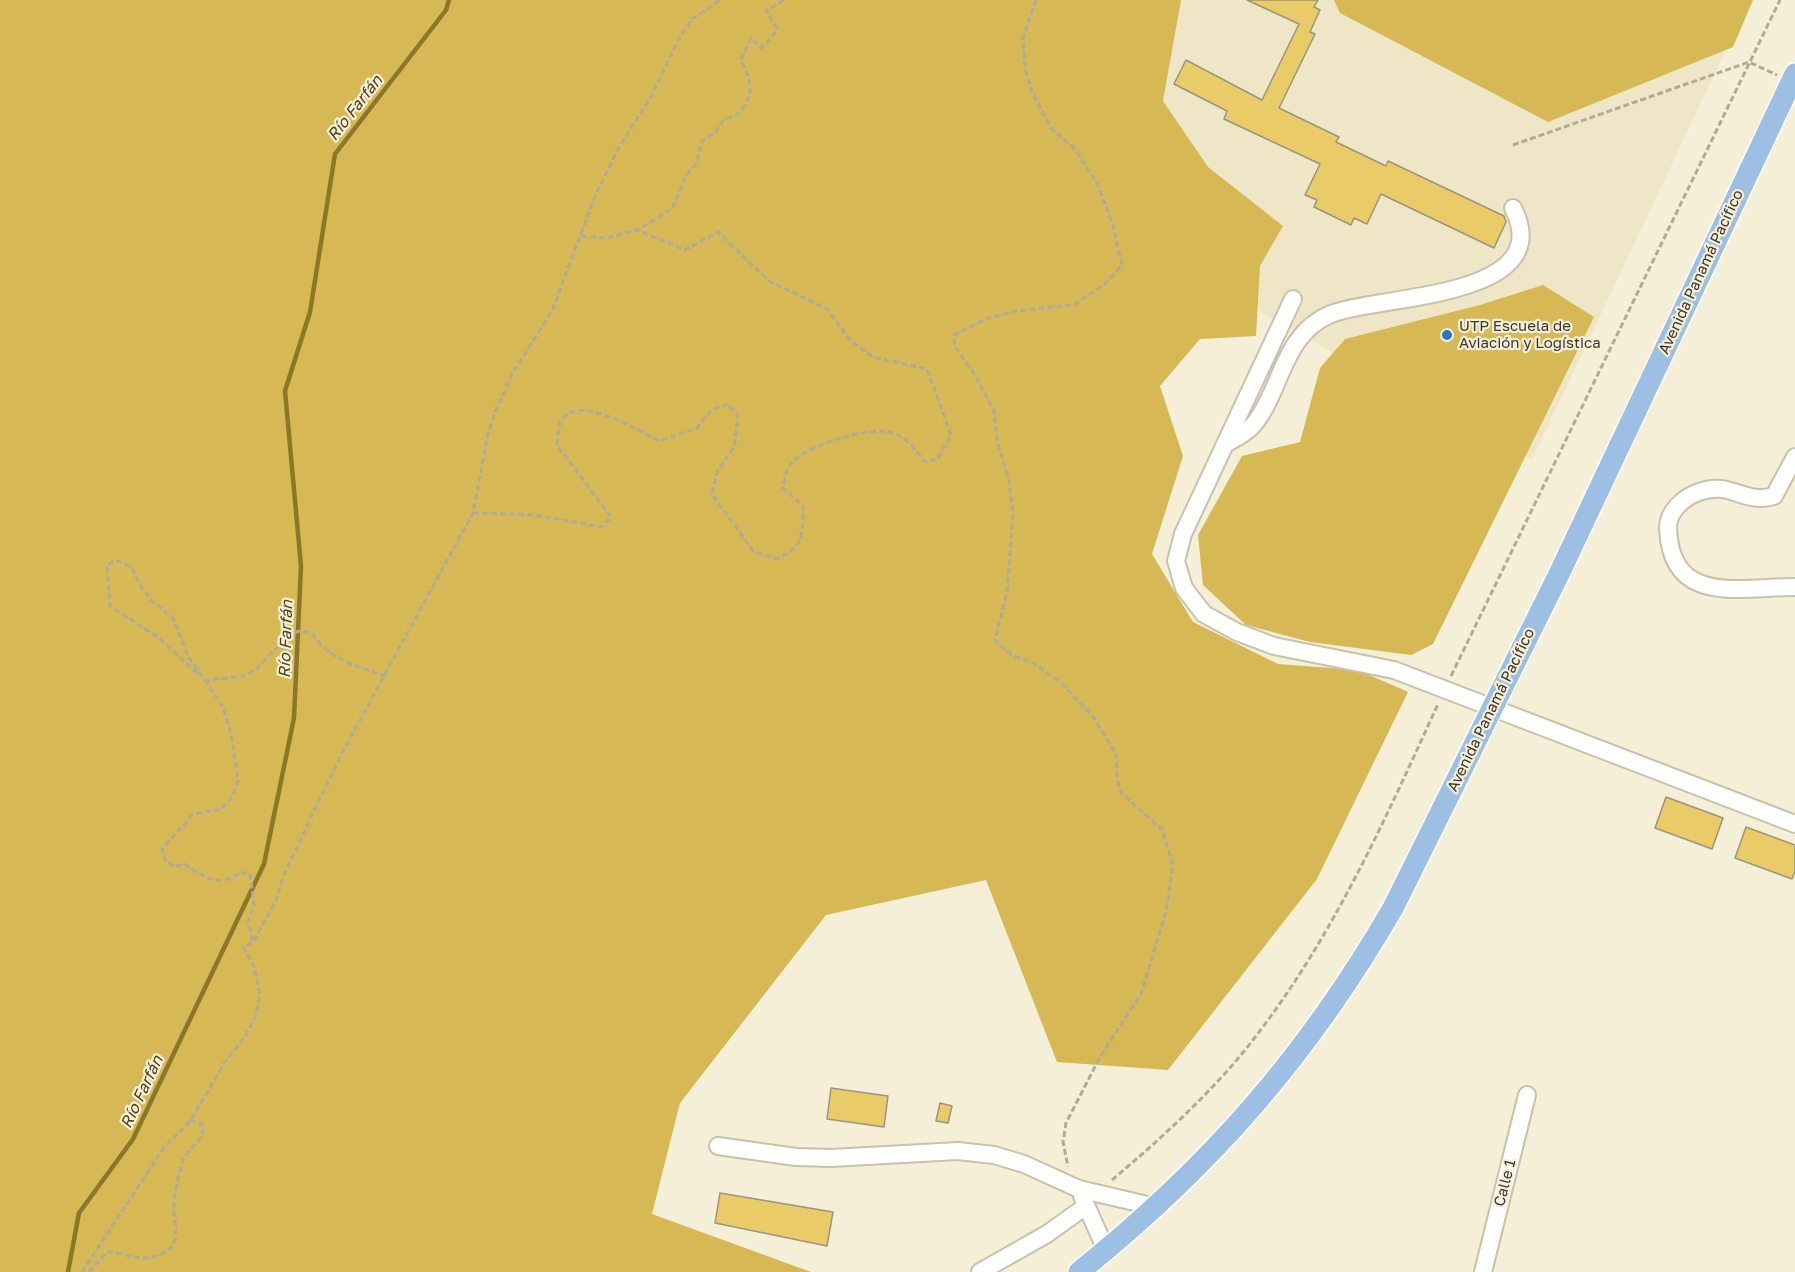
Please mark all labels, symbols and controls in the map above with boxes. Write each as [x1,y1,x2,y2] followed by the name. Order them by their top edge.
[323,71,387,145] water label: Río Farfán
[1655,187,1747,357] street label: Avenida Panamá Pacífico
[1459,317,1601,352] place label: UTP Escuela de Aviación y Logística
[1440,328,1454,342] marker: UTP Escuela de Aviación y Logística
[275,600,297,678] water label: Río Farfán
[1444,625,1538,795] street label: Avenida Panamá Pacífico
[117,1053,167,1131] water label: Río Farfán
[1490,1158,1520,1208] street label: Calle 1

